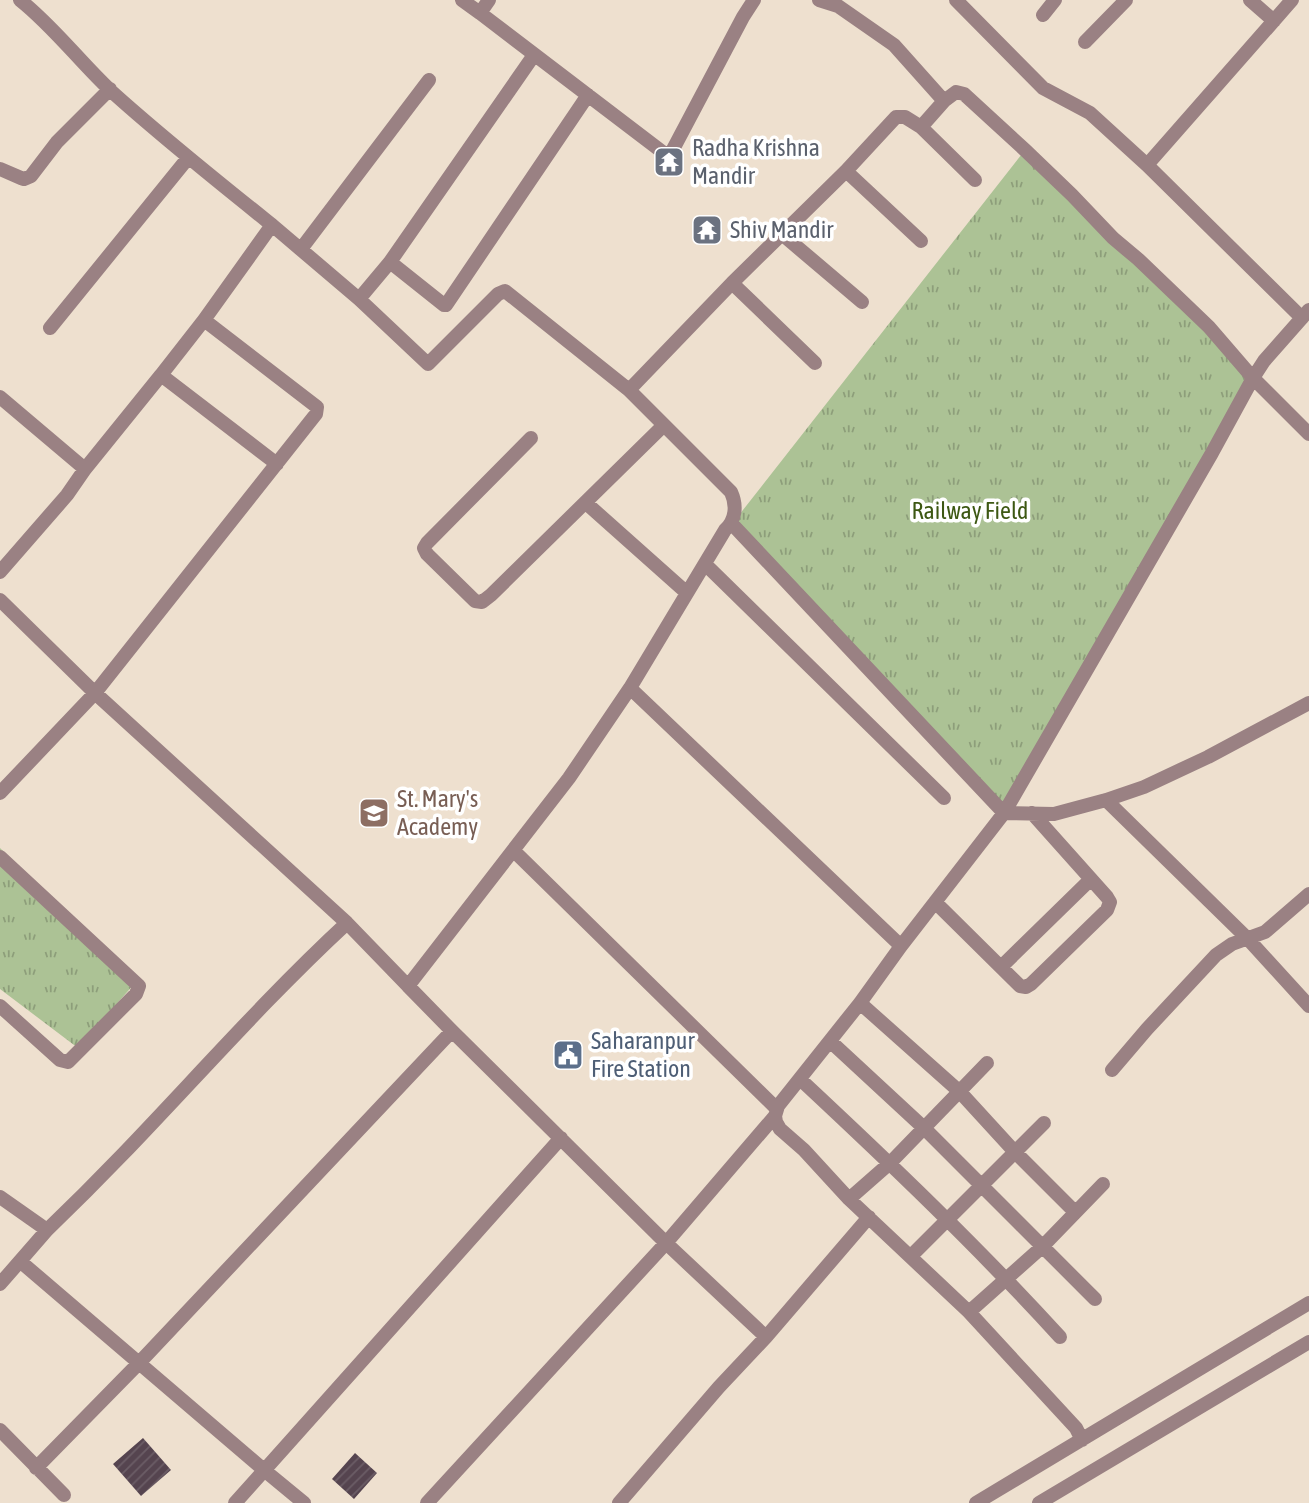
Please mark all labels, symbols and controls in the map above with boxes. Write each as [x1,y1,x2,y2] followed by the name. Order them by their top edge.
[692,134,820,189] place label: Radha Krishna Mandir
[652,145,686,179] temple icon: Radha Krishna Mandir
[690,213,724,247] temple icon: Shiv Mandir
[730,216,834,243] place label: Shiv Mandir
[912,497,1028,524] park label: Railway Field
[397,785,478,840] place label: St. Mary's Academy
[357,796,391,830] school or university icon: St. Mary's Academy
[591,1027,695,1082] place label: Saharanpur Fire Station
[551,1038,585,1072] public building icon: Saharanpur Fire Station

